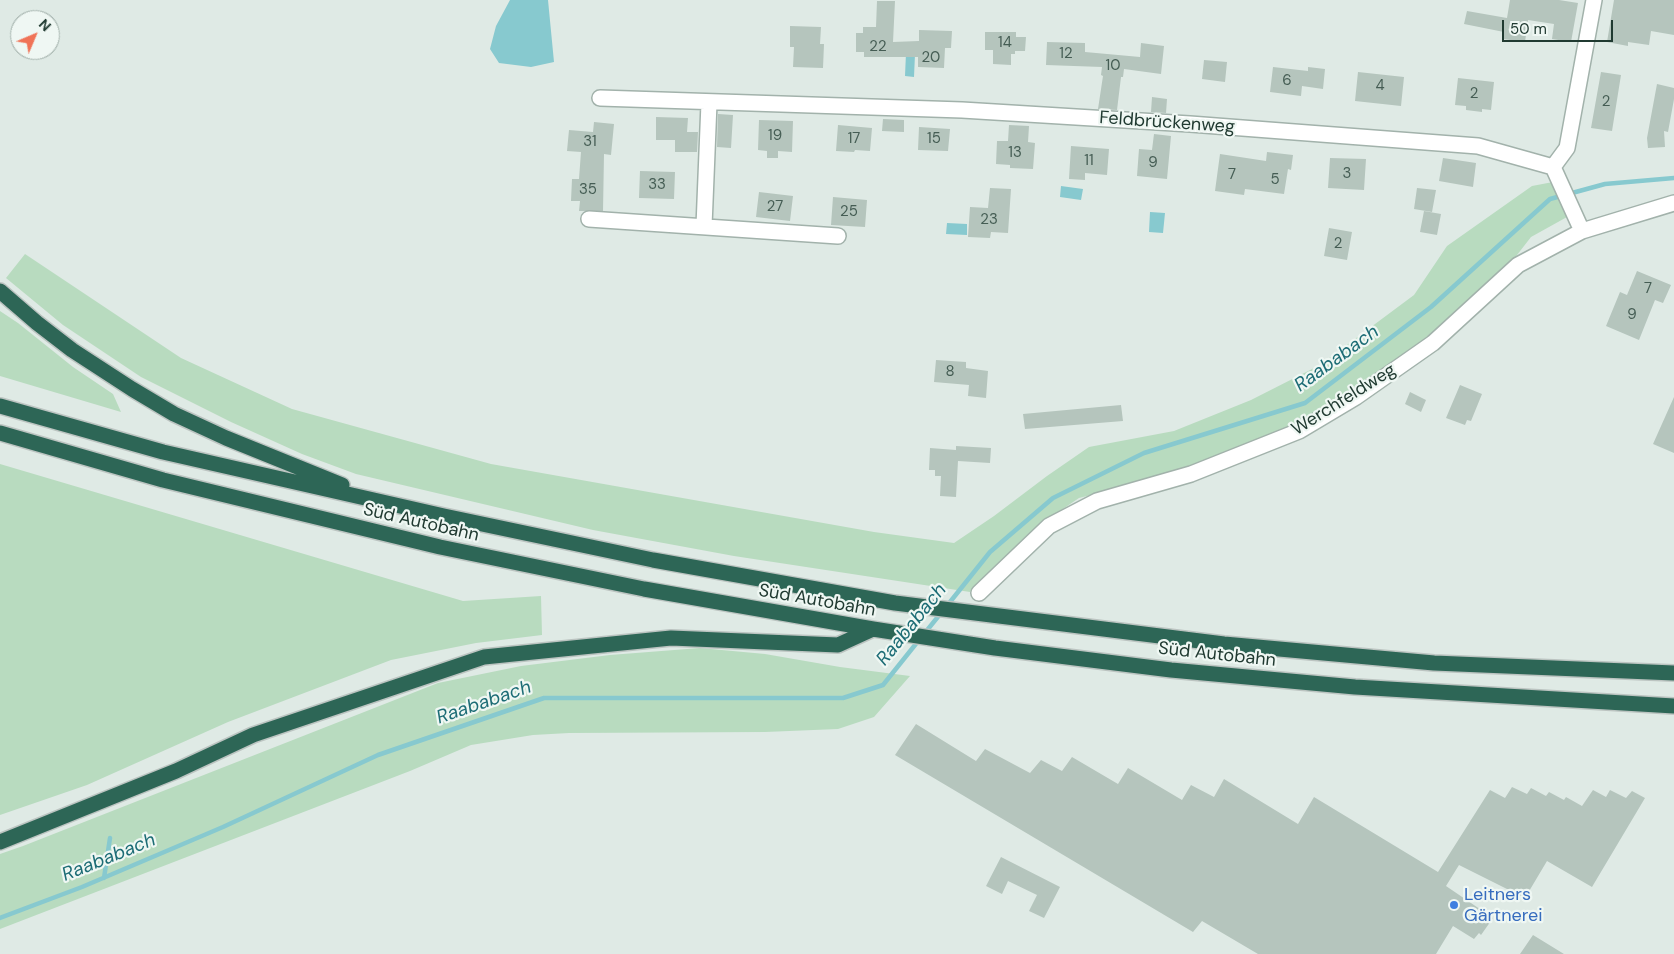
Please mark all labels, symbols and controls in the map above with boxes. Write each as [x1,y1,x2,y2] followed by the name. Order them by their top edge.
[10,10,60,60] north arrow
[1504,10,1615,42] scale bar
[35,15,55,35] text: N
[1510,19,1547,39] text: 50 m
[998,34,1012,52] house number: 14
[869,38,887,56] house number: 22
[1059,45,1073,63] house number: 12
[922,49,940,67] house number: 20
[1106,57,1120,75] house number: 10
[1282,72,1292,90] house number: 6
[1375,77,1385,95] house number: 4
[1470,85,1478,103] house number: 2
[1602,93,1610,111] house number: 2
[1098,107,1236,139] street label: Feldbrückenweg
[768,127,782,145] house number: 19
[848,130,860,148] house number: 17
[927,130,941,148] house number: 15
[583,133,597,151] house number: 31
[1008,144,1022,162] house number: 13
[1084,152,1094,170] house number: 11
[1148,154,1158,172] house number: 9
[1343,165,1351,183] house number: 3
[1228,166,1236,184] house number: 7
[1270,171,1280,189] house number: 5
[648,176,666,194] house number: 33
[579,181,597,199] house number: 35
[767,198,783,216] house number: 27
[840,203,858,221] house number: 25
[980,211,998,229] house number: 23
[1334,235,1342,253] house number: 2
[1644,280,1652,298] house number: 7
[1627,306,1637,324] house number: 9
[1290,321,1384,397] water label: Raababach
[1288,359,1400,441] street label: Werchfeldweg
[945,363,955,381] house number: 8
[361,499,481,547] street label: Süd Autobahn
[872,579,952,671] water label: Raababach
[757,580,877,622] street label: Süd Autobahn
[1157,638,1277,672] street label: Süd Autobahn
[434,676,534,730] water label: Raababach
[59,829,159,887] water label: Raababach
[1464,884,1543,926] place label: Leitners Gärtnerei
[1448,899,1460,911] marker: Leitners Gärtnerei

